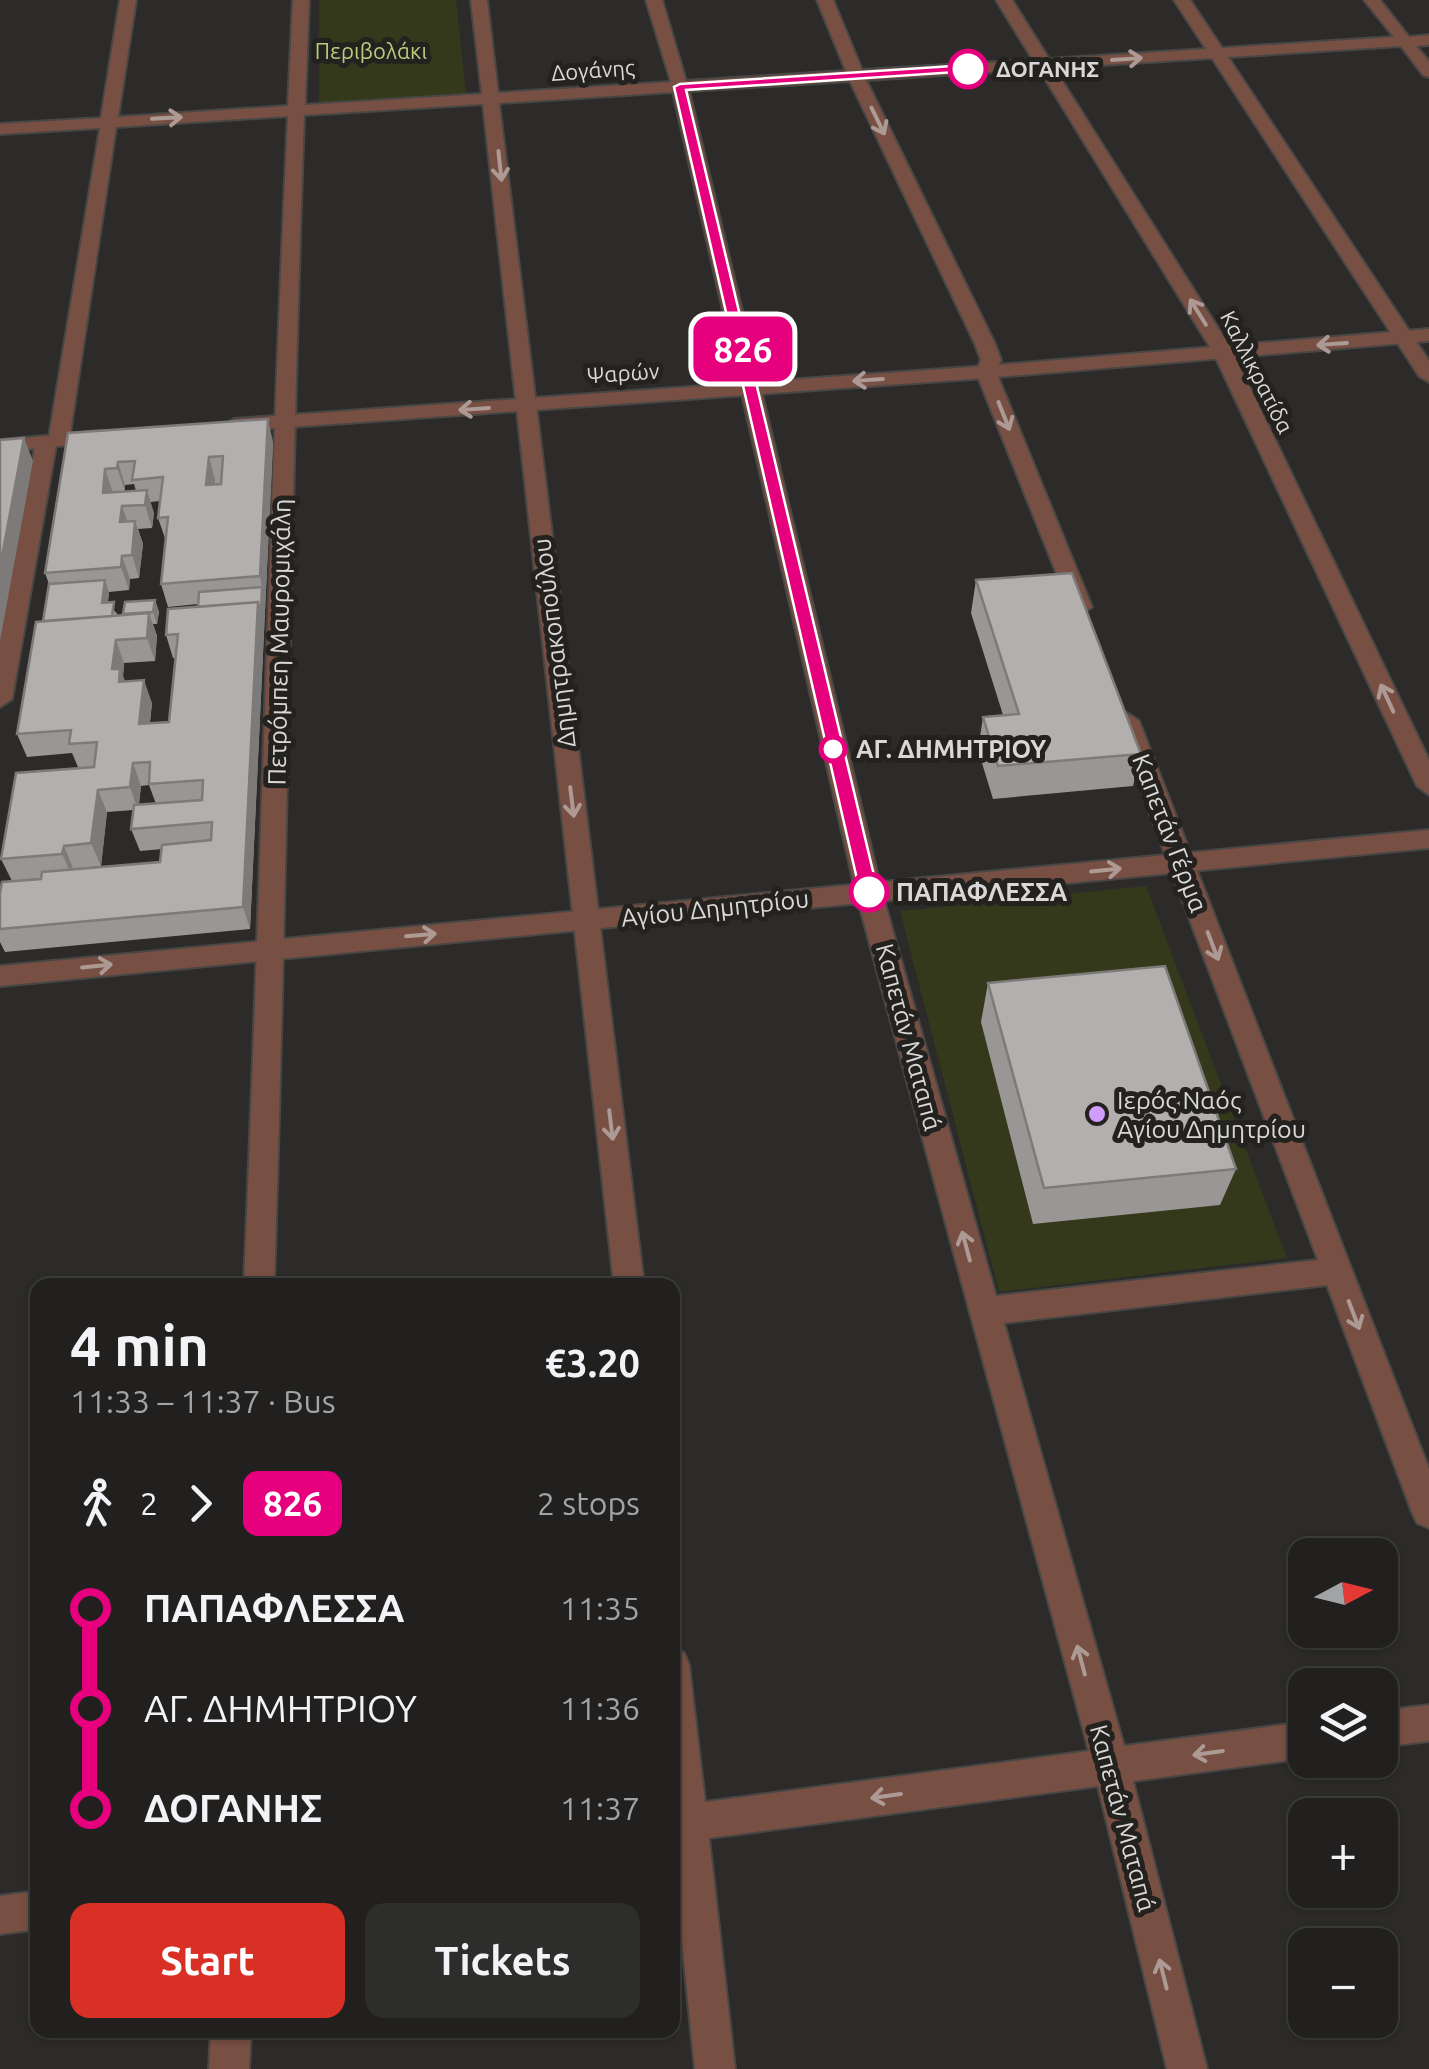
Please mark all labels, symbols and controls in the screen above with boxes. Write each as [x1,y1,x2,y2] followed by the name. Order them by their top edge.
[315,38,427,63] park label: Περιβολάκι
[1110,49,1142,68] one-way arrow
[949,50,987,88] marker: ΔΟΓΑΝΗΣ
[550,54,636,86] street label: Δογάνης
[996,56,1099,81] place label: ΔΟΓΑΝΗΣ
[870,106,889,136] one-way arrow
[151,109,183,128] one-way arrow
[491,150,510,182] one-way arrow
[1188,299,1208,327] one-way arrow
[1216,307,1299,437] street label: Καλλικρατίδα
[686,316,800,382] line badge: 826
[713,329,773,369] text: 826
[1316,335,1348,354] one-way arrow
[586,357,661,388] street label: Ψαρών
[853,371,885,390] one-way arrow
[459,400,491,419] one-way arrow
[996,400,1014,431] one-way arrow
[263,498,295,786] street label: Πετρόμπεη Μαυρομιχάλη
[527,537,581,749] street label: Δημητρακοπούλου
[1377,684,1396,714] one-way arrow
[856,735,1046,763] place label: ΑΓ. ΔΗΜΗΤΡΙΟΥ
[820,736,846,762] marker: ΑΓ. ΔΗΜΗΤΡΙΟΥ
[1127,750,1213,916] street label: Καπετάν Γέρμα
[563,785,582,818] one-way arrow
[1089,860,1121,879] one-way arrow
[850,873,888,911] marker: ΠΑΠΑΦΛΕΣΣΑ
[896,878,1068,906] place label: ΠΑΠΑΦΛΕΣΣΑ
[620,884,810,932] street label: Αγίου Δημητρίου
[404,926,436,945] one-way arrow
[1206,931,1224,961] one-way arrow
[871,941,947,1133] street label: Καπετάν Ματαπά
[80,956,113,975] one-way arrow
[1117,1086,1306,1143] place label: Ιερός Ναός Αγίου Δημητρίου
[1086,1103,1108,1125] marker: Ιερός Ναός Αγίου Δημητρίου
[602,1108,621,1140] one-way arrow
[956,1230,975,1262] one-way arrow
[1346,1299,1364,1330] one-way arrow
[70,1315,209,1376] text: 4 min
[545,1342,640,1384] text: €3.20
[70,1383,336,1419] text: 11:33 – 11:37 · Bus
[70,1476,125,1531] icon: walk
[173,1476,228,1531] icon: forward
[263,1483,322,1523] text: 826
[140,1485,158,1521] text: 2
[537,1485,640,1521] text: 2 stops
[1288,1538,1398,1648] north arrow
[1288,1538,1398,2038] map controls
[144,1587,405,1629] text: ΠΑΠΑΦΛΕΣΣΑ
[560,1590,640,1626] text: 11:35
[1071,1645,1090,1676] one-way arrow
[1288,1668,1398,1778] button: layers
[144,1687,417,1729] text: ΑΓ. ΔΗΜΗΤΡΙΟΥ
[560,1690,640,1726] text: 11:36
[1085,1722,1161,1914] street label: Καπετάν Ματαπά
[1193,1744,1225,1762] one-way arrow
[144,1787,322,1829] text: ΔΟΓΑΝΗΣ
[871,1787,903,1806] one-way arrow
[560,1790,640,1826] text: 11:37
[1288,1798,1398,1908] button: +
[70,1903,345,2018] button: Start
[365,1903,640,2018] button: Tickets
[1288,1928,1398,2038] button: −
[1153,1959,1172,1991] one-way arrow

